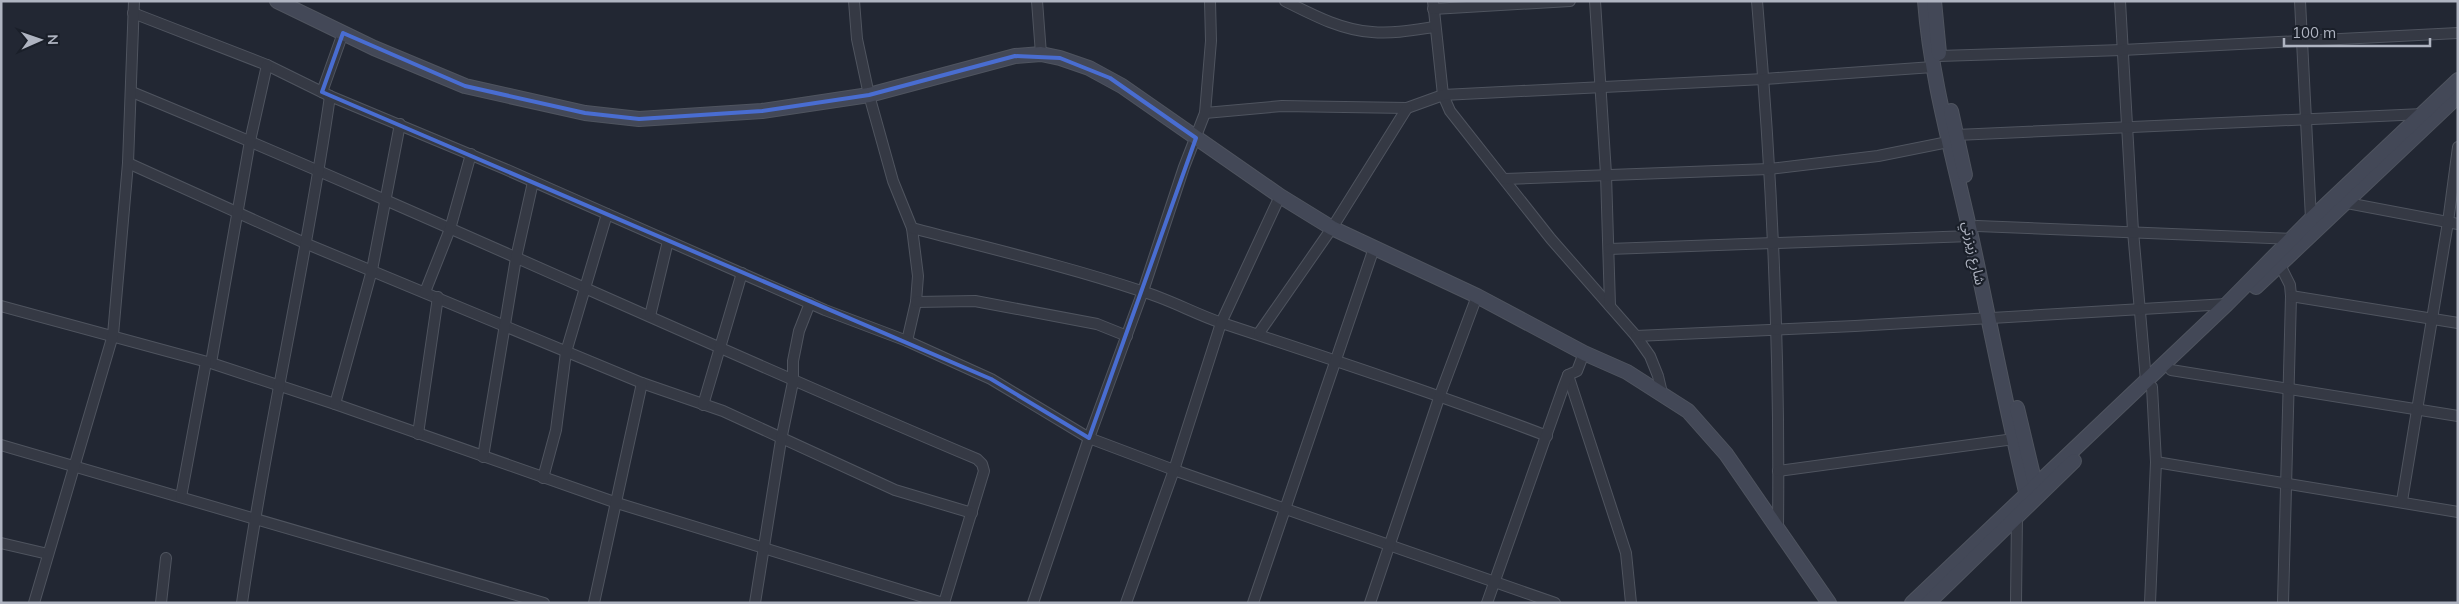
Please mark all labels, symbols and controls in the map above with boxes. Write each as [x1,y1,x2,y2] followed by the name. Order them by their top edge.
[15,15,65,65] north arrow
[2284,15,2430,47] scale bar
[2292,23,2336,42] text: 100 m
[44,34,62,45] text: N
[1956,220,1990,287] street label: شارع زيزرتي

